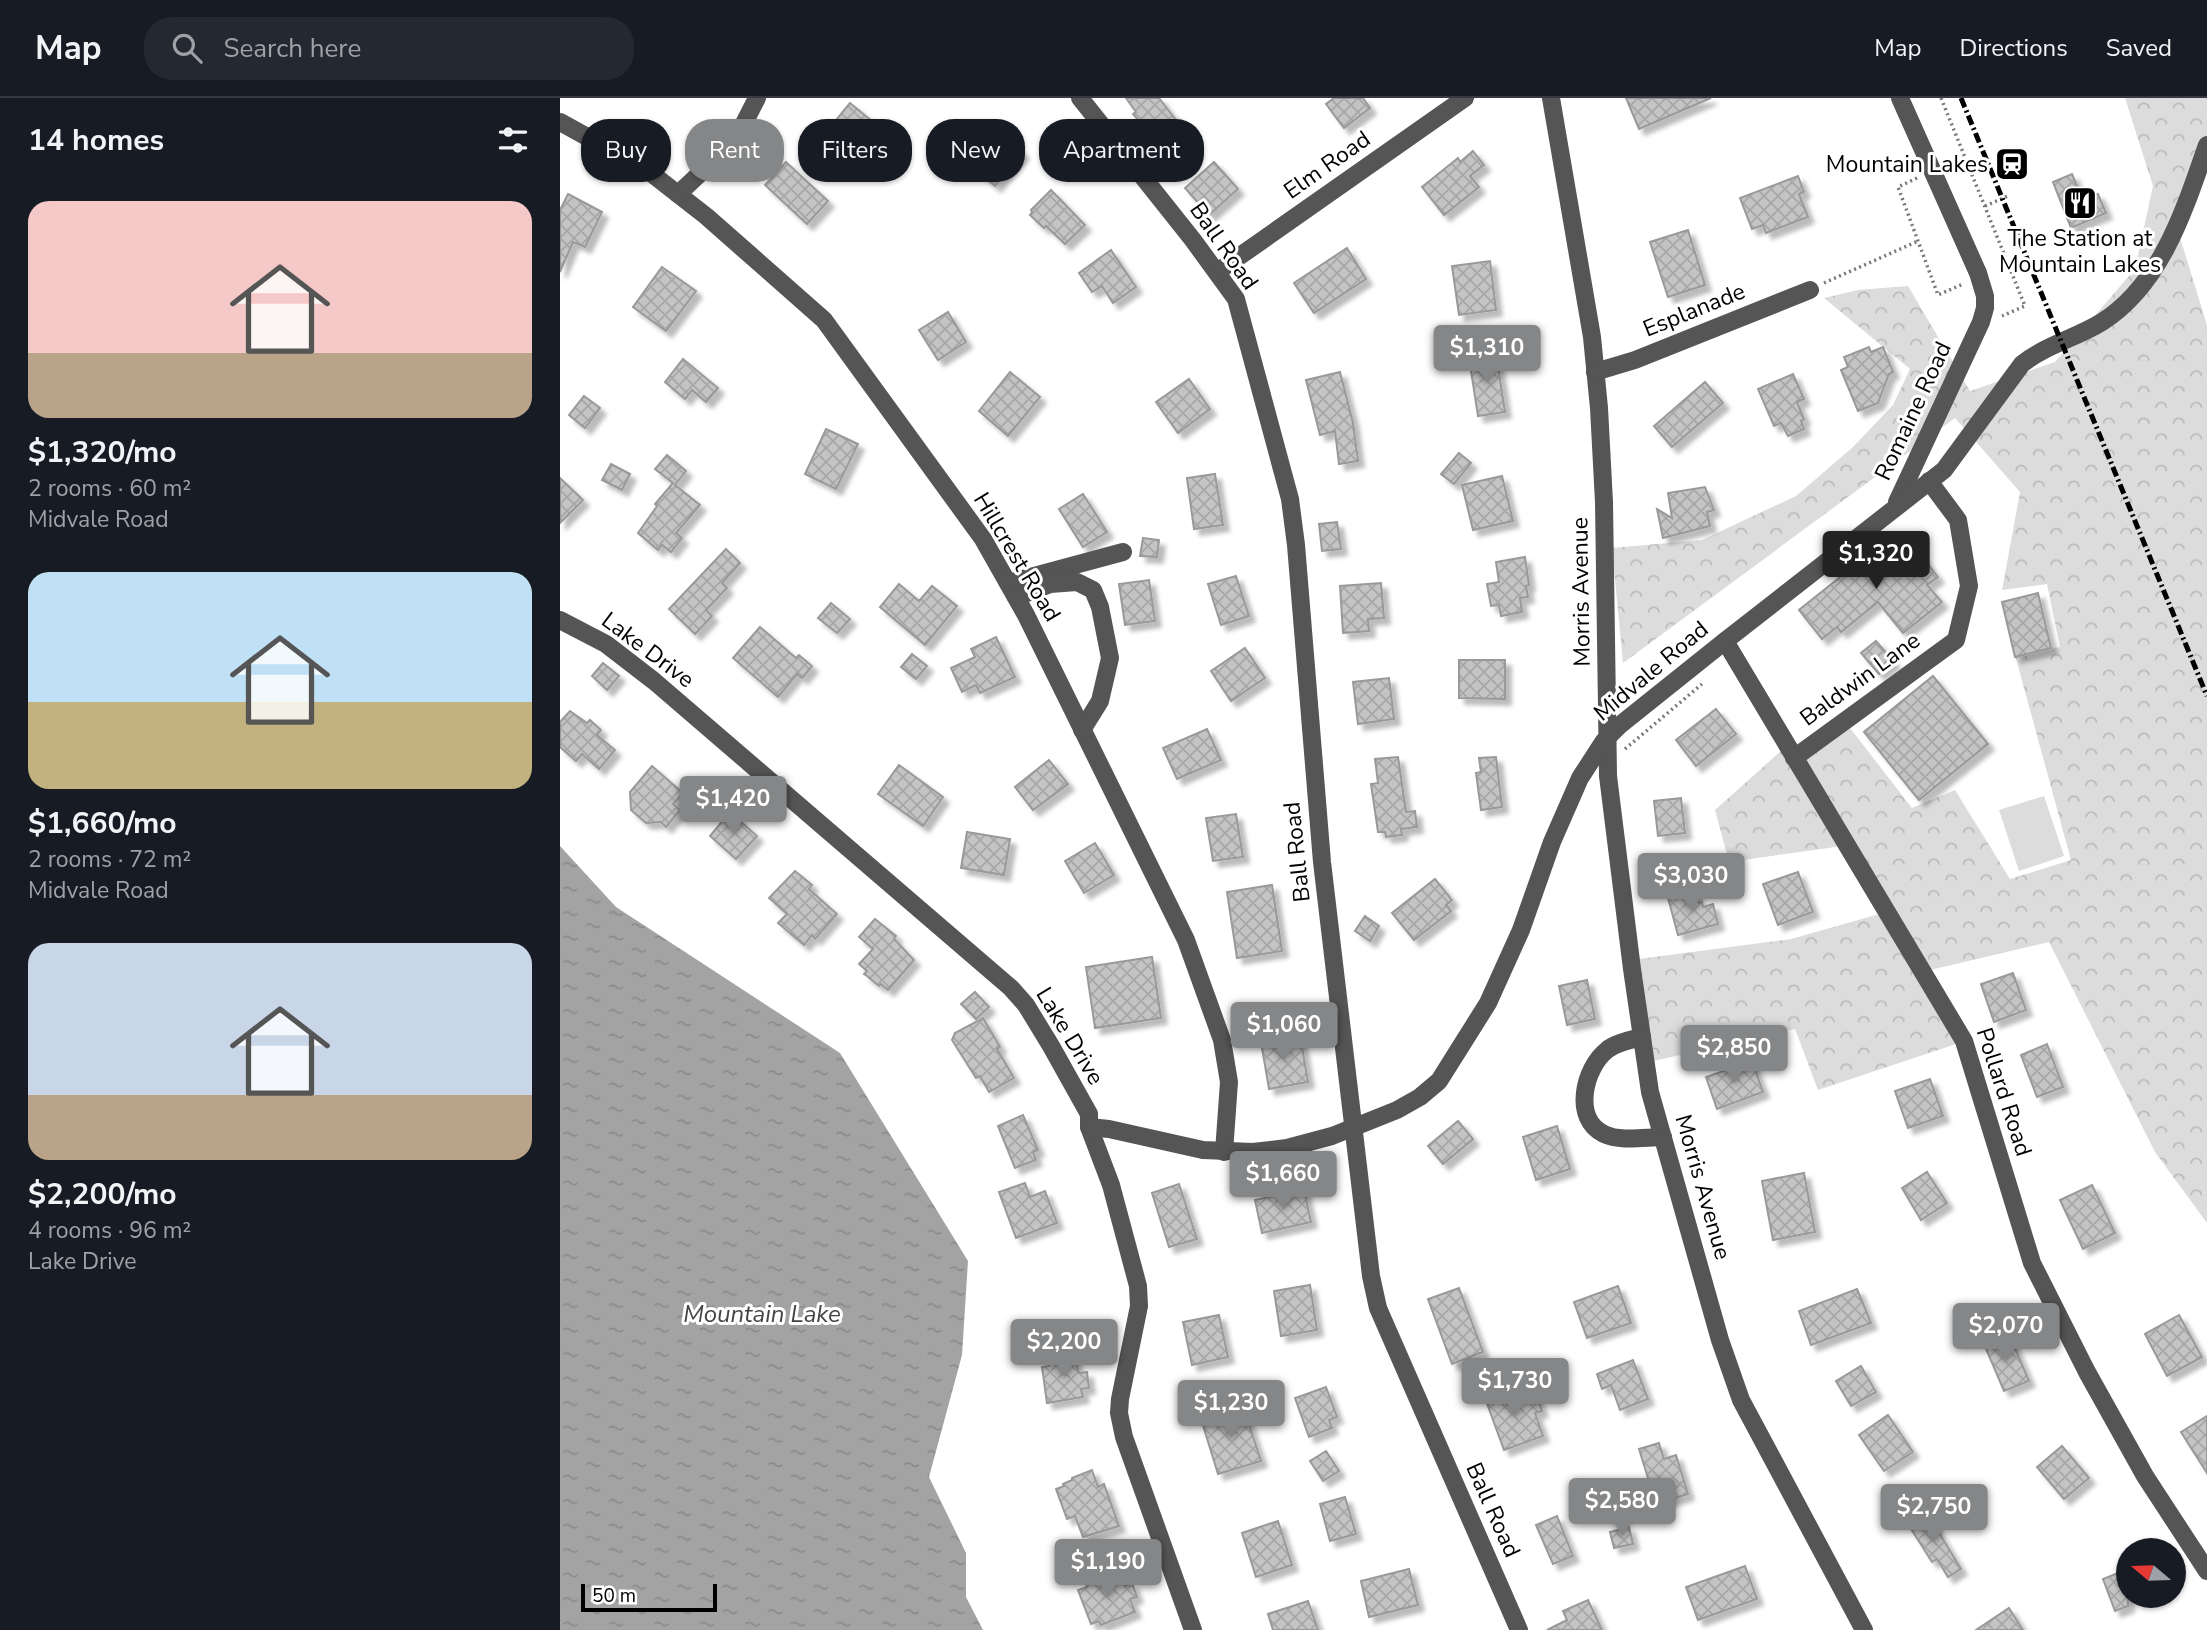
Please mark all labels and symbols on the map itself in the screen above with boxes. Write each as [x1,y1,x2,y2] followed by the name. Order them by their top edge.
[1277,124,1377,206] street label: Elm Road
[1993,145,2031,183] station icon: Mountain Lakes
[1826,149,1988,180] place label: Mountain Lakes
[2061,184,2099,222] restaurant icon: The Station at Mountain Lakes
[1182,196,1266,296] street label: Ball Road
[1999,223,2161,280] place label: The Station at Mountain Lakes
[1638,275,1750,345] street label: Esplanade
[1430,326,1544,385] pin: $1,310
[1867,337,1959,485] street label: Romaine Road
[966,487,1068,627] street label: Hillcrest Road
[1564,517,1598,667] street label: Morris Avenue
[1819,532,1933,591] pin: $1,320
[595,605,701,695] street label: Lake Drive
[1587,614,1715,728] street label: Midvale Road
[1794,625,1926,733] street label: Baldwin Lane
[676,776,790,836] pin: $1,420
[1276,800,1318,904] street label: Ball Road
[1634,854,1748,913] pin: $3,030
[1029,981,1111,1091] street label: Lake Drive
[1227,1002,1341,1062] pin: $1,060
[1969,1024,2039,1160] street label: Pollard Road
[1677,1026,1791,1085] pin: $2,850
[1667,1111,1739,1263] street label: Morris Avenue
[1226,1152,1340,1211] pin: $1,660
[683,1298,841,1330] water label: Mountain Lake
[1949,1304,2063,1363] pin: $2,070
[1007,1320,1121,1379] pin: $2,200
[1458,1358,1572,1418] pin: $1,730
[1174,1380,1288,1440] pin: $1,230
[1458,1458,1528,1562] street label: Ball Road
[1565,1478,1679,1538] pin: $2,580
[1877,1484,1991,1544] pin: $2,750
[2116,1538,2186,1608] north arrow
[1051,1540,1165,1599] pin: $1,190
[581,1581,718,1613] scale bar

